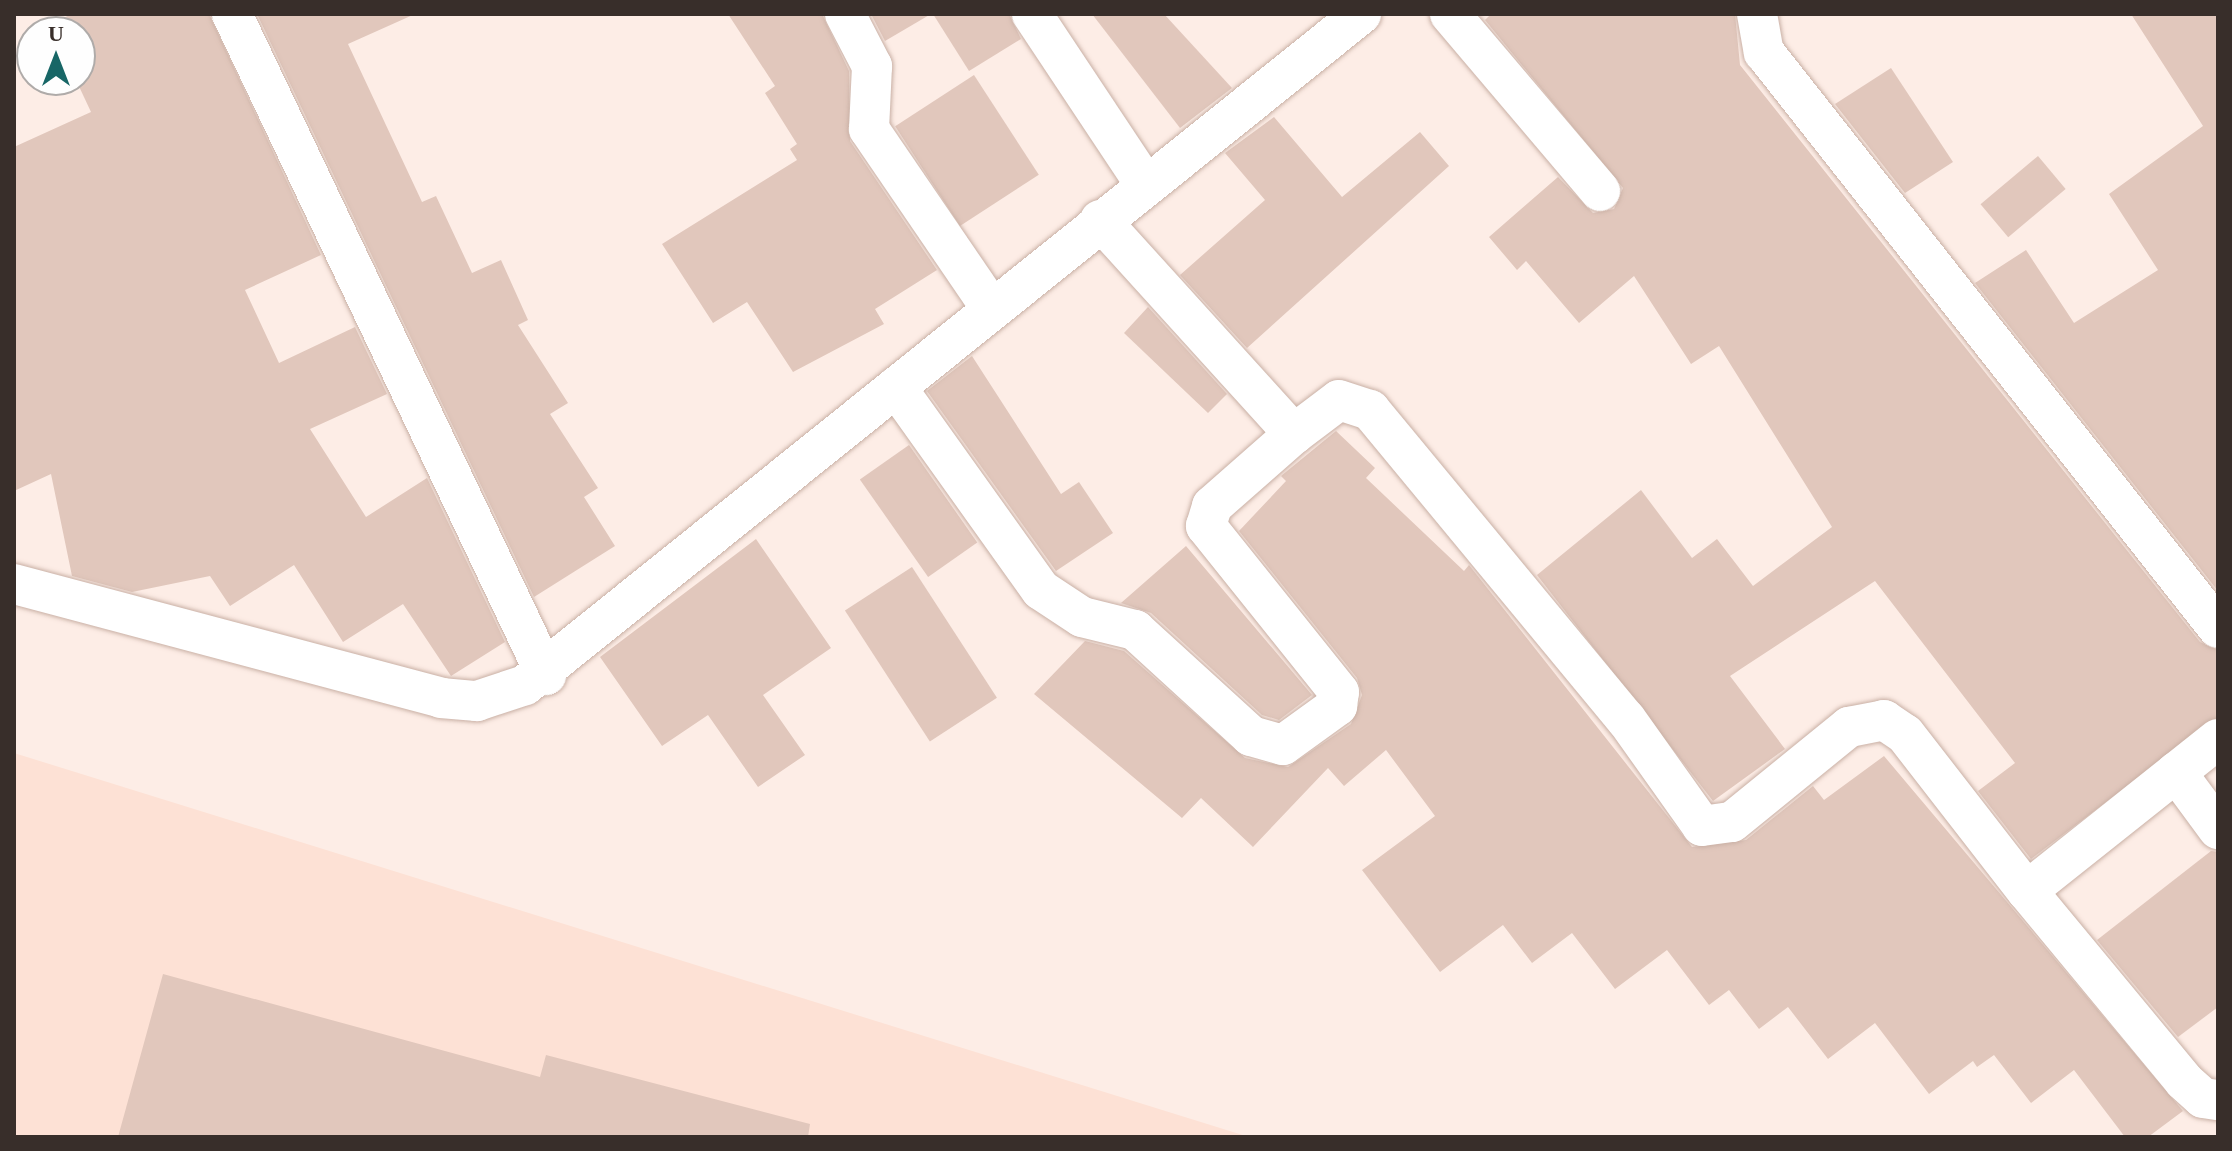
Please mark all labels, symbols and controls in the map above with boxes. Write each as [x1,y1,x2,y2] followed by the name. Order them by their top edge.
[16,16,96,96] north arrow
[48,21,64,46] text: U

